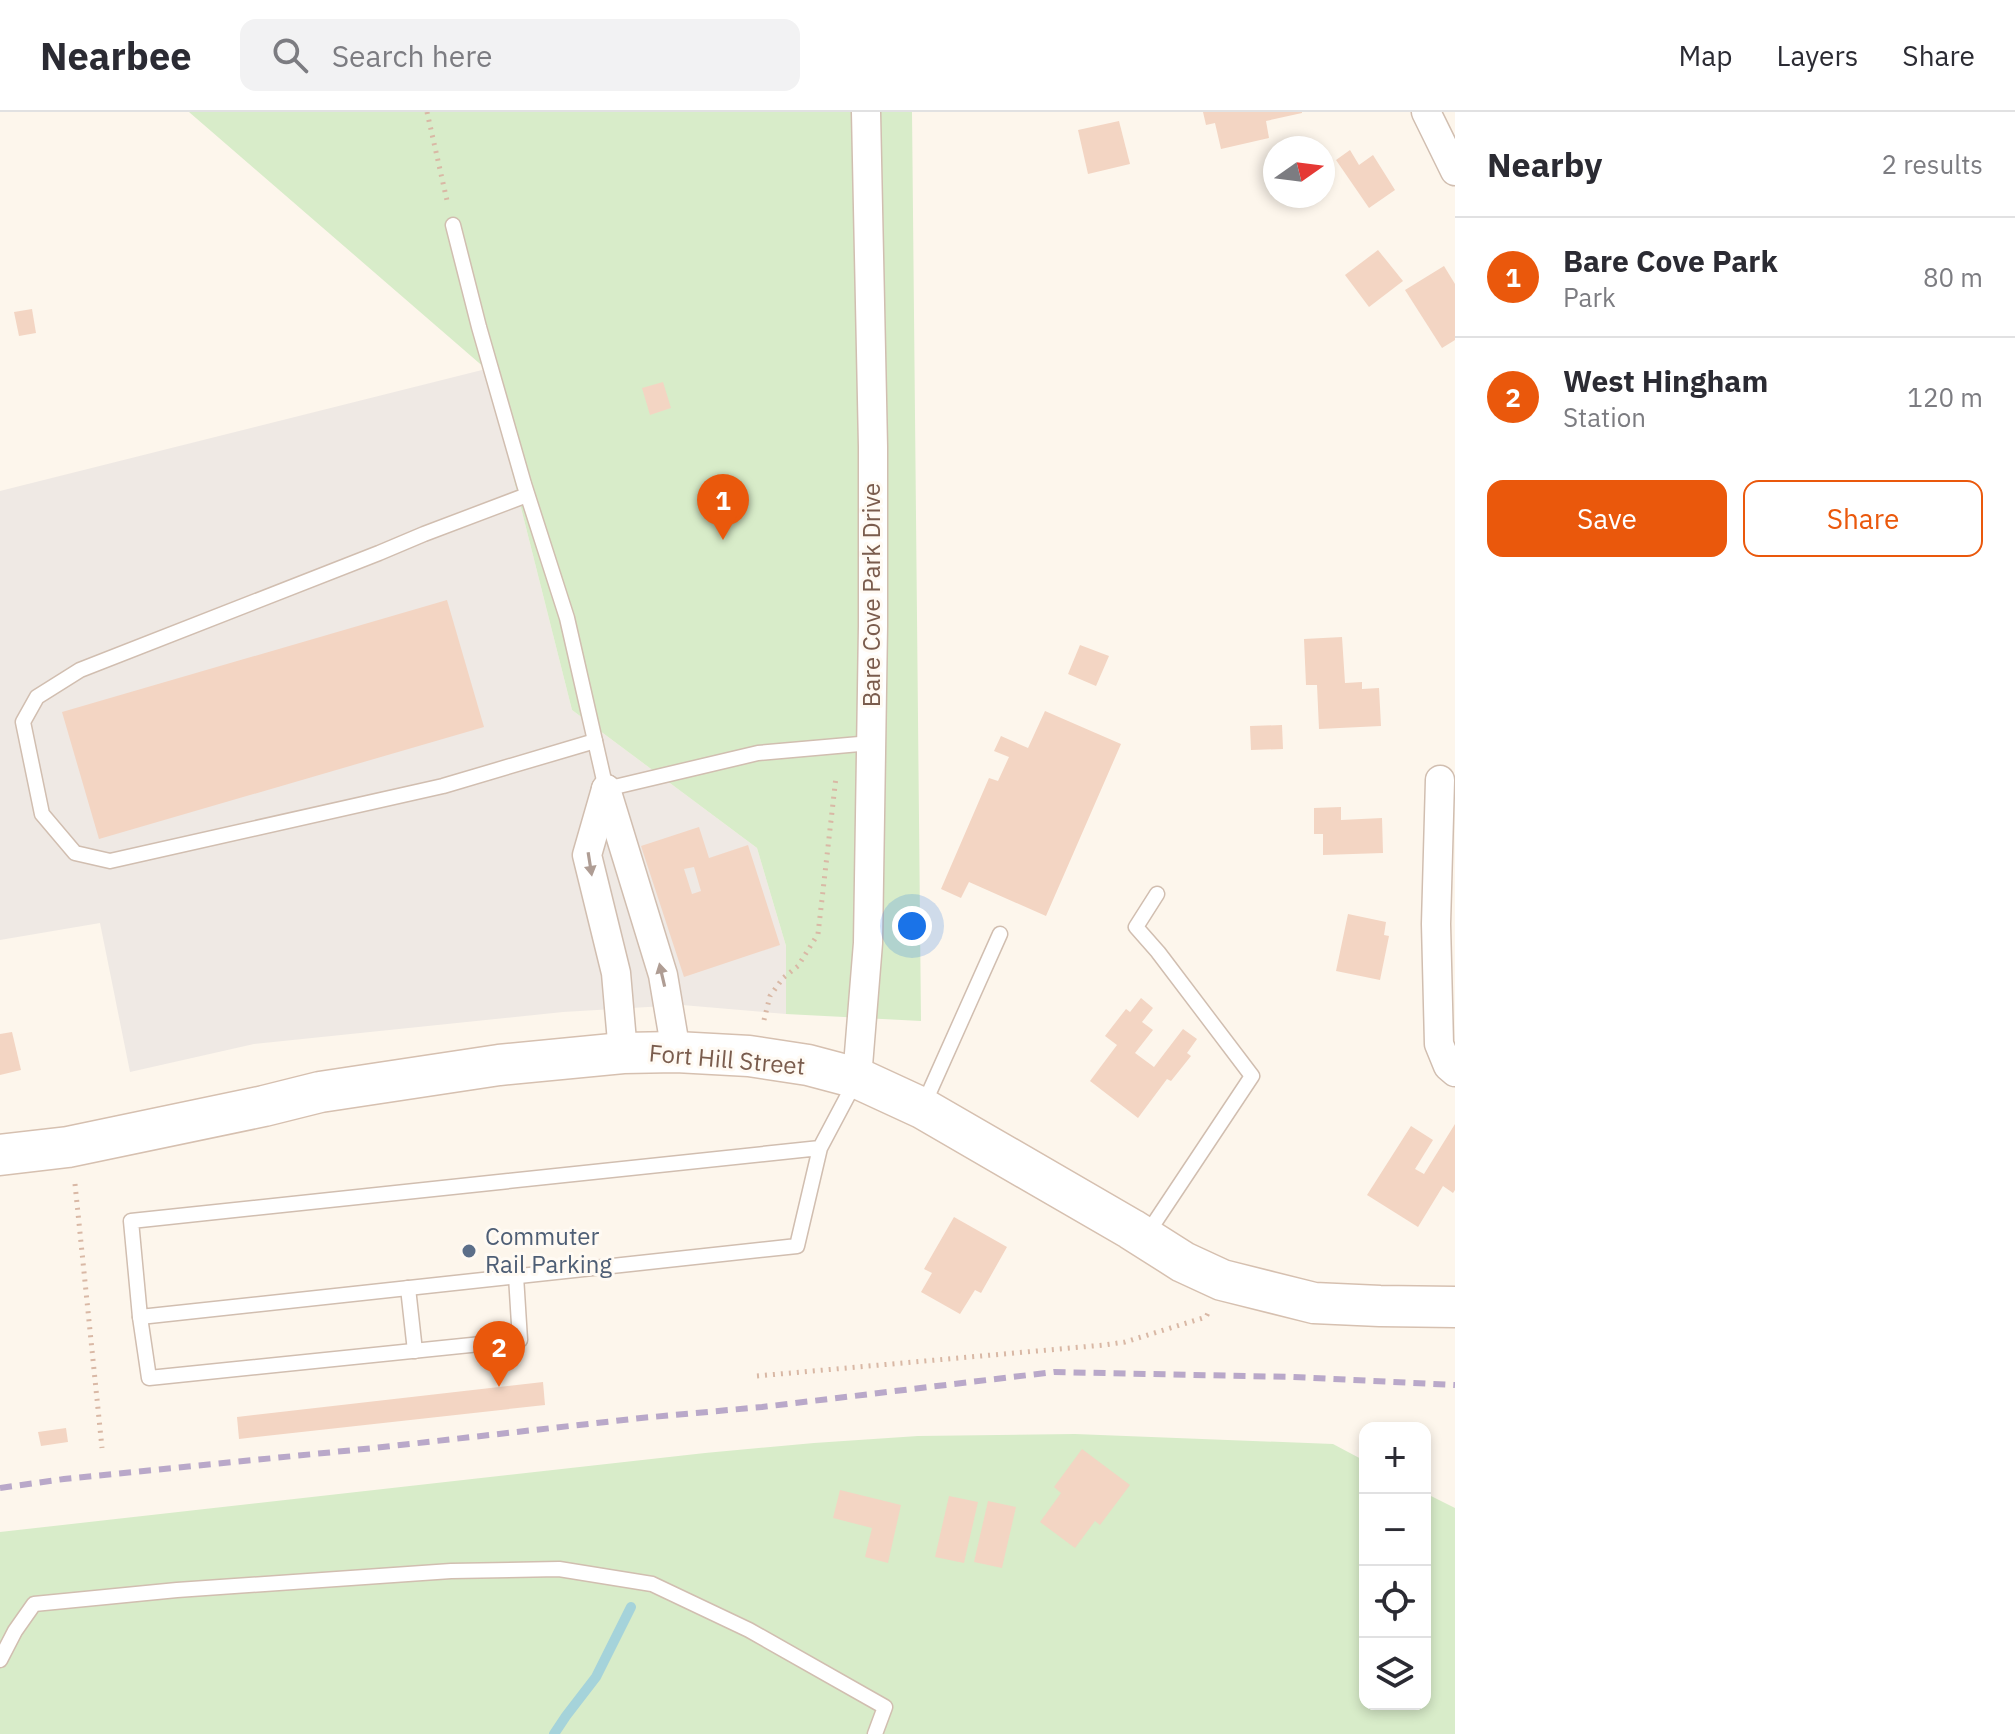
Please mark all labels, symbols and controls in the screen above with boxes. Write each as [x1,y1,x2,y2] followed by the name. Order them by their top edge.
[240,19,800,91] search box
[40,31,192,80] text: Nearbee
[268,33,312,77] icon: search
[332,36,493,75] text: Search here
[1678,37,1732,74] text: Map
[1776,37,1858,74] text: Layers
[1902,37,1975,74] text: Share
[1263,136,1335,208] north arrow
[1487,142,1602,186] text: Nearby
[1881,147,1983,181] text: 2 results
[1563,241,1778,280] text: Bare Cove Park
[1505,260,1521,294] text: 1
[1923,260,1983,294] text: 80 m
[1563,280,1616,314] text: Park
[1563,361,1768,400] text: West Hingham
[1505,380,1521,414] text: 2
[1907,380,1983,414] text: 120 m
[1563,400,1646,434] text: Station
[697,474,749,540] pin: 1
[1487,480,1727,557] button: Save
[1743,480,1983,557] button: Share
[855,483,887,707] street label: Bare Cove Park Drive
[584,852,597,877] one-way arrow
[892,906,932,946] your location
[655,963,668,988] one-way arrow
[648,1036,807,1082] street label: Fort Hill Street
[485,1220,612,1280] place label: Commuter Rail Parking
[460,1242,478,1260] marker: Commuter Rail Parking
[473,1321,525,1387] pin: 2
[1359,1422,1431,1710] map controls
[1359,1422,1431,1494] button: +
[1359,1494,1431,1566] button: −
[1359,1566,1431,1638] button: locate
[1359,1638,1431,1710] button: layers

